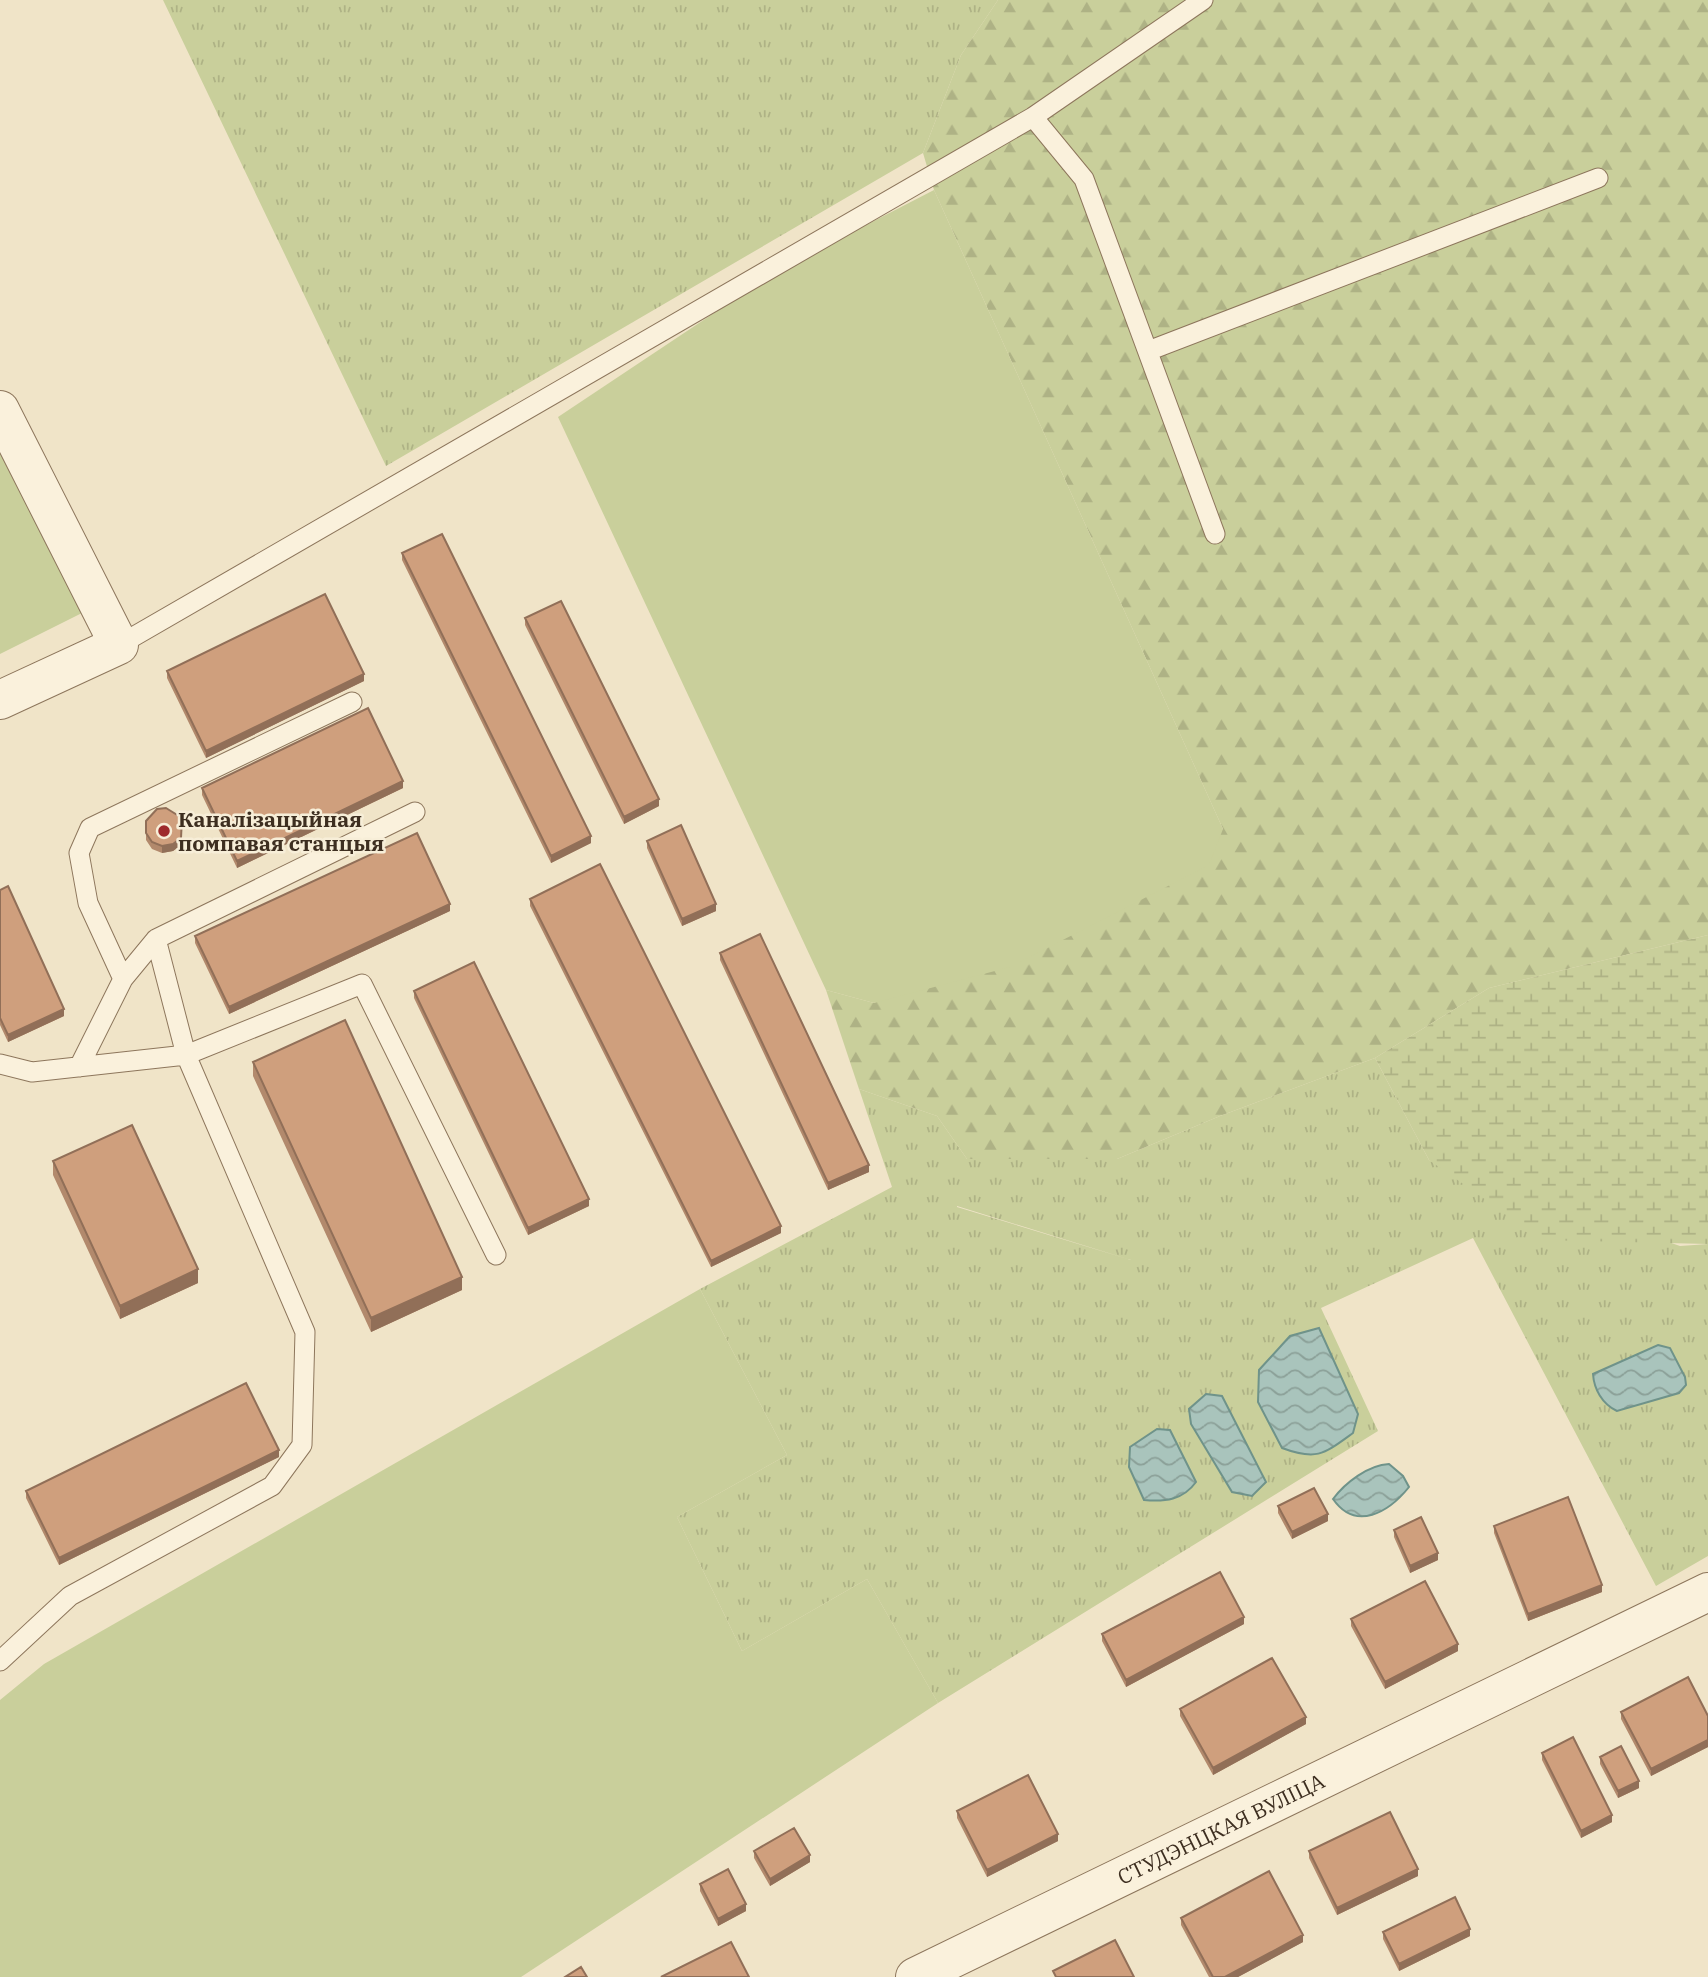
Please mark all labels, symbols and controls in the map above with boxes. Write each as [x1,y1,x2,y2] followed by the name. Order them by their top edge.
[178,805,384,857] place label: Каналізацыйная помпавая станцыя
[156,823,172,839] marker: Каналізацыйная помпавая станцыя
[1113,1766,1330,1891] street label: СТУДЭНЦКАЯ ВУЛІЦА

